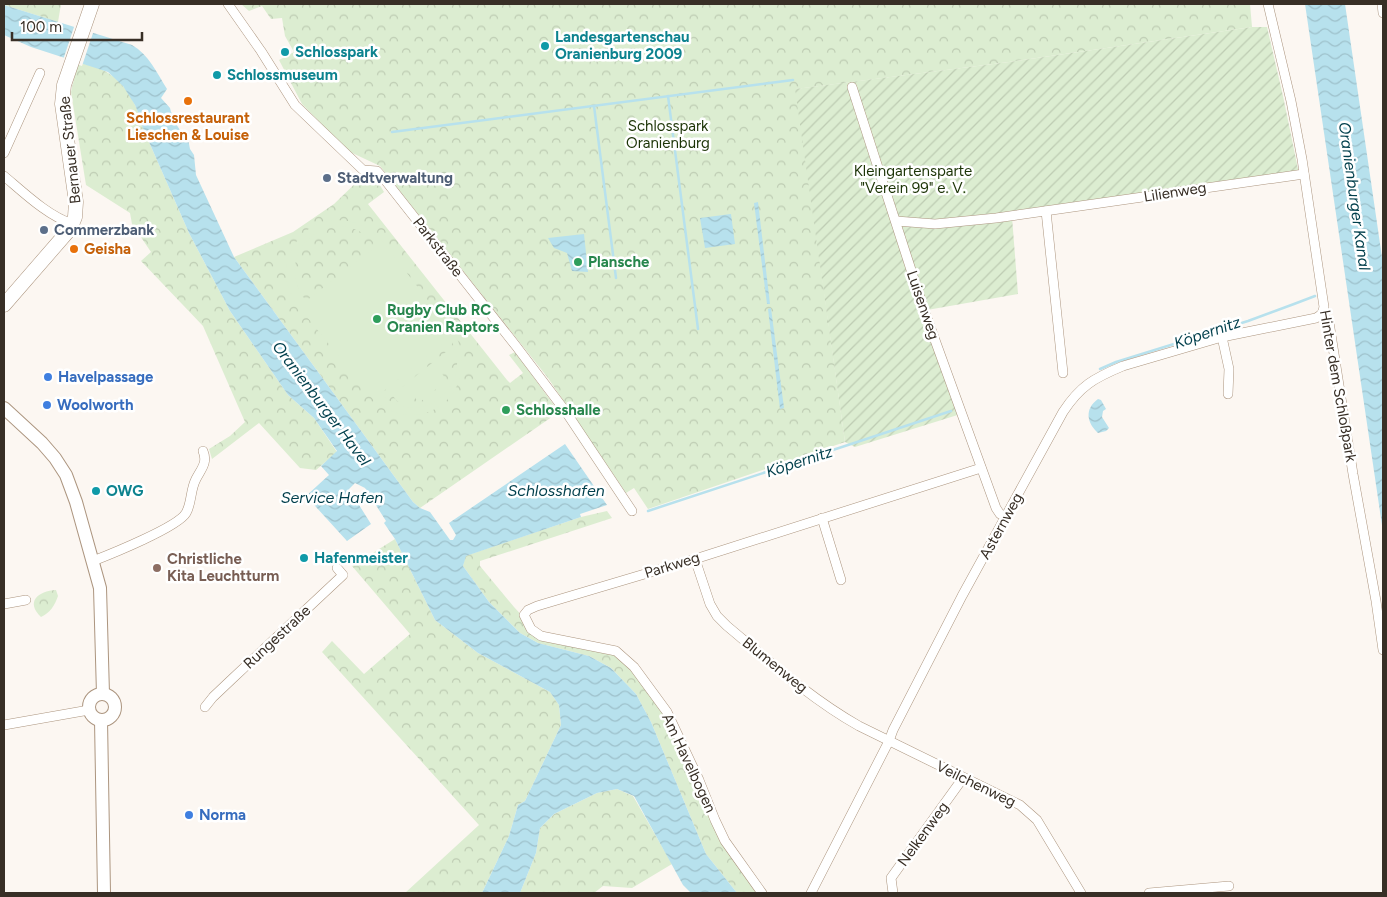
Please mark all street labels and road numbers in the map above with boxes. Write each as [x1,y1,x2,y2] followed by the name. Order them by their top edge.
[55,95,85,205] street label: Bernauer Straße
[1142,178,1208,206] street label: Lilienweg
[409,214,467,280] street label: Parkstraße
[903,268,943,342] street label: Luisenweg
[1316,309,1360,464] street label: Hinter dem Schloßpark
[975,490,1027,562] street label: Asternweg
[642,548,702,582] street label: Parkweg
[240,601,314,673] street label: Rungestraße
[739,633,811,697] street label: Blumenweg
[658,711,720,815] street label: Am Havelbogen
[933,757,1019,811] street label: Veilchenweg
[894,798,952,870] street label: Nelkenweg

